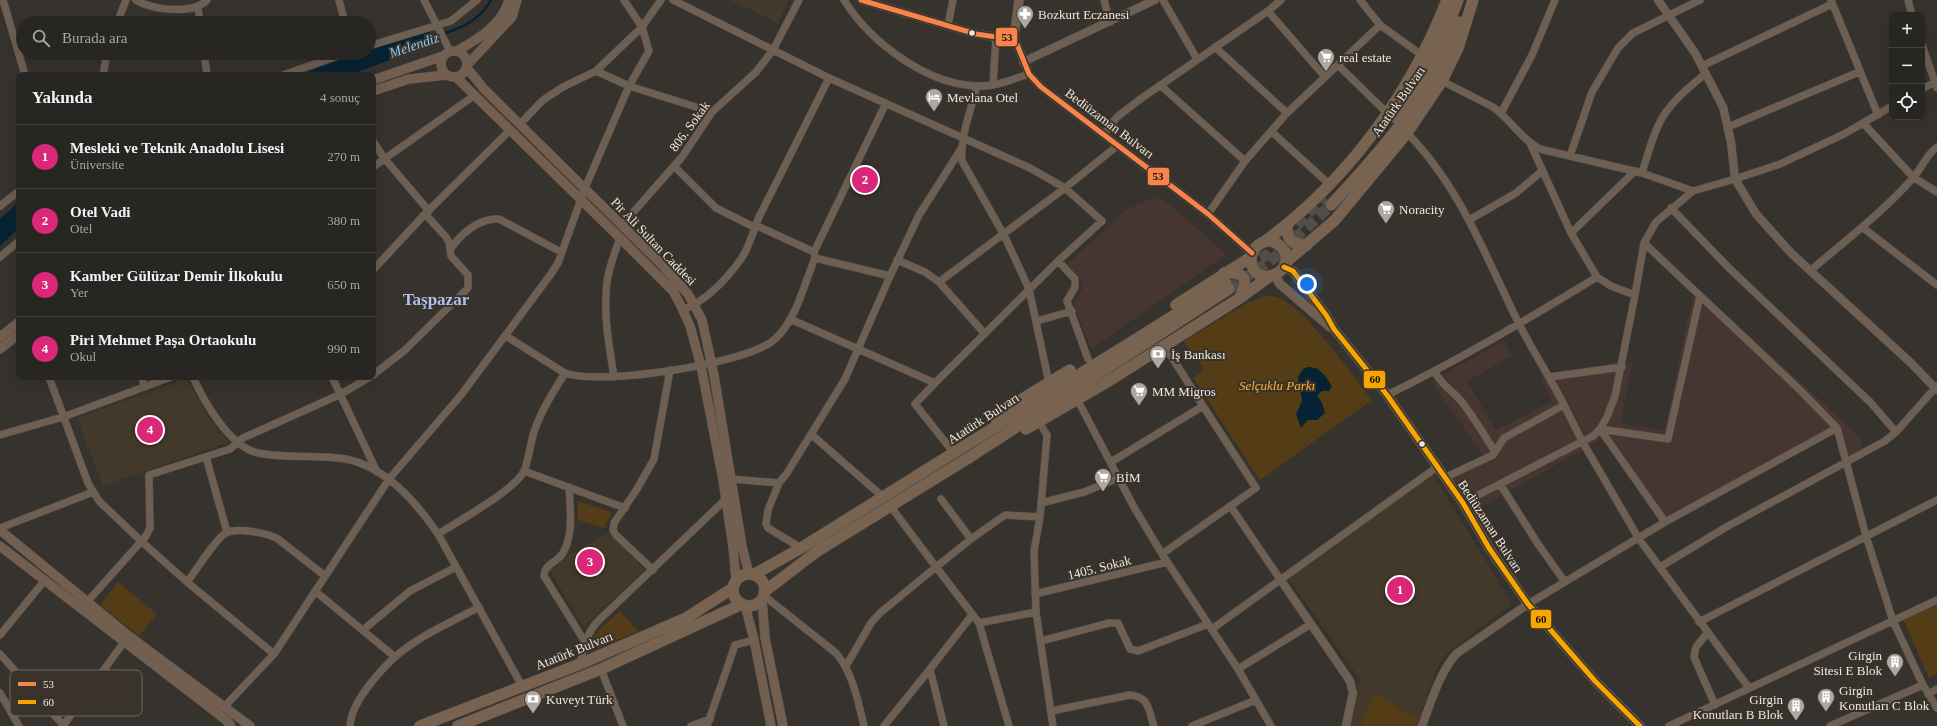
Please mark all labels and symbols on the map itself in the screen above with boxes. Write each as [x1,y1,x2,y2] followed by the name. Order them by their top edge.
[1015,4,1035,29] pharmacy icon: Bozkurt Eczanesi
[1038,7,1130,22] place label: Bozkurt Eczanesi
[995,27,1018,47] line badge: 53
[967,28,977,38] unlabelled marker
[387,30,441,61] water label: Melendiz
[1002,31,1013,43] text: 53
[1316,47,1336,72] supermarket icon: real estate
[1339,50,1392,65] place label: real estate
[1369,63,1428,139] street label: Atatürk Bulvarı
[1062,85,1157,162] street label: Bediüzaman Bulvarı
[924,87,944,112] hotel icon: Mevlana Otel
[947,90,1019,105] place label: Mevlana Otel
[666,98,713,154] street label: 806. Sokak
[852,165,878,195] pin: 2
[1147,167,1170,186] line badge: 53
[1153,170,1164,182] text: 53
[608,194,700,289] street label: Pir Ali Sultan Caddesi
[1376,199,1396,224] supermarket icon: Noracity
[1399,202,1445,217] place label: Noracity
[1297,274,1317,294] your location
[403,290,470,309] district label: Taşpazar
[1148,344,1168,369] bank icon: İş Bankası
[1171,347,1226,362] place label: İş Bankası
[1363,370,1386,389] line badge: 60
[1370,373,1381,385] text: 60
[1239,378,1315,393] park label: Selçuklu Parkı
[1129,381,1149,406] supermarket icon: MM Migros
[1152,384,1216,399] place label: MM Migros
[945,390,1022,447] street label: Atatürk Bulvarı
[137,415,163,445] pin: 4
[1417,439,1427,449] unlabelled marker
[1093,467,1113,492] supermarket icon: BİM
[1116,470,1141,485] place label: BİM
[1455,477,1526,576] street label: Bediüzaman Bulvarı
[577,547,603,577] pin: 3
[1066,552,1133,583] street label: 1405. Sokak
[1387,575,1413,605] pin: 1
[1530,609,1552,629] line badge: 60
[1536,613,1547,625] text: 60
[533,628,615,673] street label: Atatürk Bulvarı
[1813,648,1882,678] place label: Girgin Sitesi E Blok
[1885,652,1905,677] building icon: Girgin Sitesi E Blok
[10,670,142,716] legend
[43,678,55,690] text: 53
[1839,683,1930,713] place label: Girgin Konutları C Blok
[1816,687,1836,712] building icon: Girgin Konutları C Blok
[523,689,543,714] bank icon: Kuveyt Türk
[546,692,613,707] place label: Kuveyt Türk
[1693,692,1783,722] place label: Girgin Konutları B Blok
[43,696,55,708] text: 60
[1786,696,1806,721] building icon: Girgin Konutları B Blok

